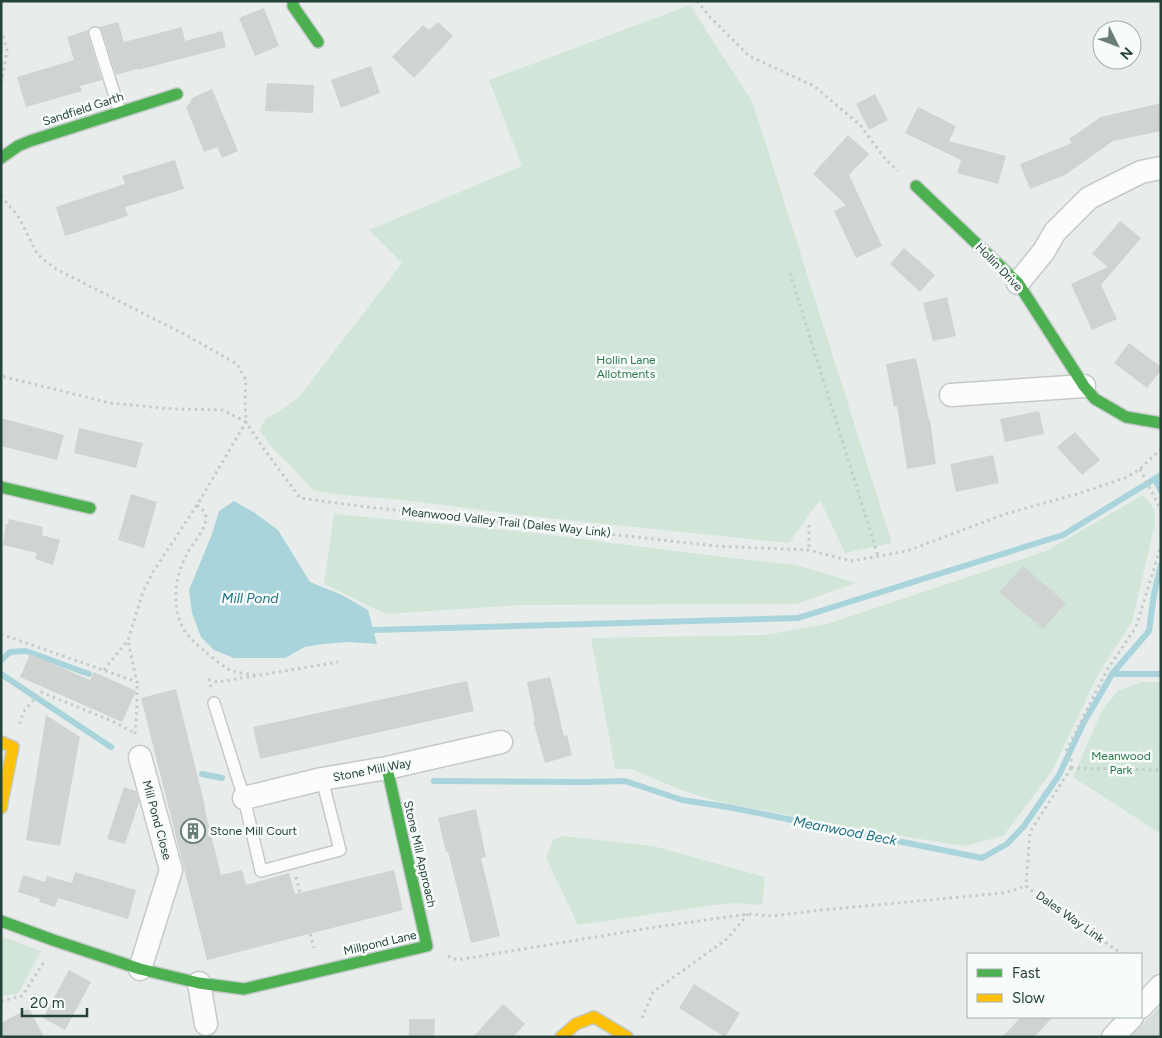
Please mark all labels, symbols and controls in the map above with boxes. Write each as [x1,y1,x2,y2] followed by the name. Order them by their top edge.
[1092,20,1142,70] north arrow
[1116,44,1136,63] text: N
[41,89,125,129] street label: Sandfield Garth
[973,240,1026,294] street label: Hollin Drive
[596,353,656,381] park label: Hollin Lane Allotments
[401,504,611,540] street label: Meanwood Valley Trail (Dales Way Link)
[222,590,279,607] water label: Mill Pond
[1091,749,1151,777] park label: Meanwood Park
[332,755,413,784] street label: Stone Mill Way
[140,779,174,862] street label: Mill Pond Close
[401,799,439,909] street label: Stone Mill Approach
[792,813,899,850] water label: Meanwood Beck
[180,818,206,844] building icon: Stone Mill Court
[210,824,298,838] place label: Stone Mill Court
[1033,888,1107,946] street label: Dales Way Link
[342,928,418,958] street label: Millpond Lane
[967,953,1142,1018] legend
[1012,964,1041,982] text: Fast
[22,986,88,1018] scale bar
[1012,989,1045,1007] text: Slow
[30,994,64,1012] text: 20 m

